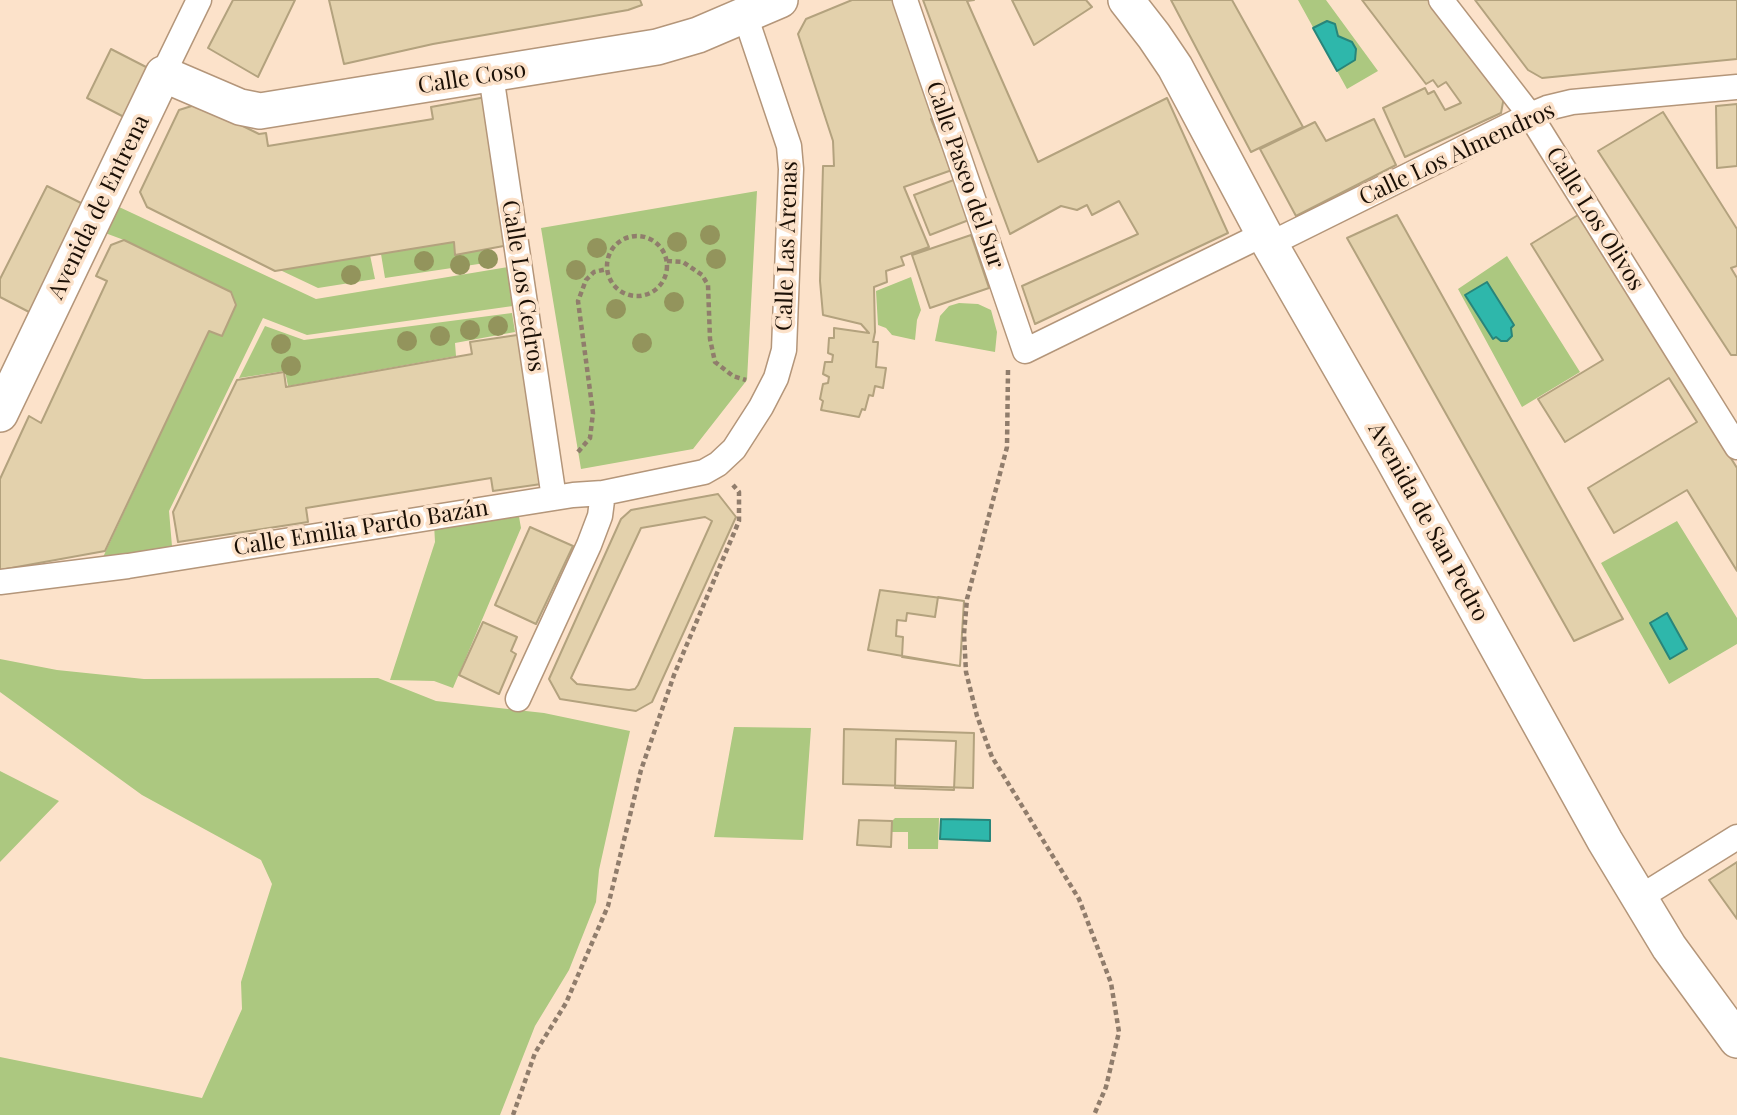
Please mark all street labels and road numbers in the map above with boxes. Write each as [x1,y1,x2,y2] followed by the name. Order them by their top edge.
[416,56,528,100] street label: Calle Coso
[920,78,1010,272] street label: Calle Paseo del Sur
[1355,97,1559,211] street label: Calle Los Almendros
[42,110,156,304] street label: Avenida de Entrena
[1540,142,1650,296] street label: Calle Los Olivos
[770,161,804,331] street label: Calle Las Arenas
[496,198,550,374] street label: Calle Los Cedros
[1362,418,1494,626] street label: Avenida de San Pedro
[232,494,490,562] street label: Calle Emilia Pardo Bazán

